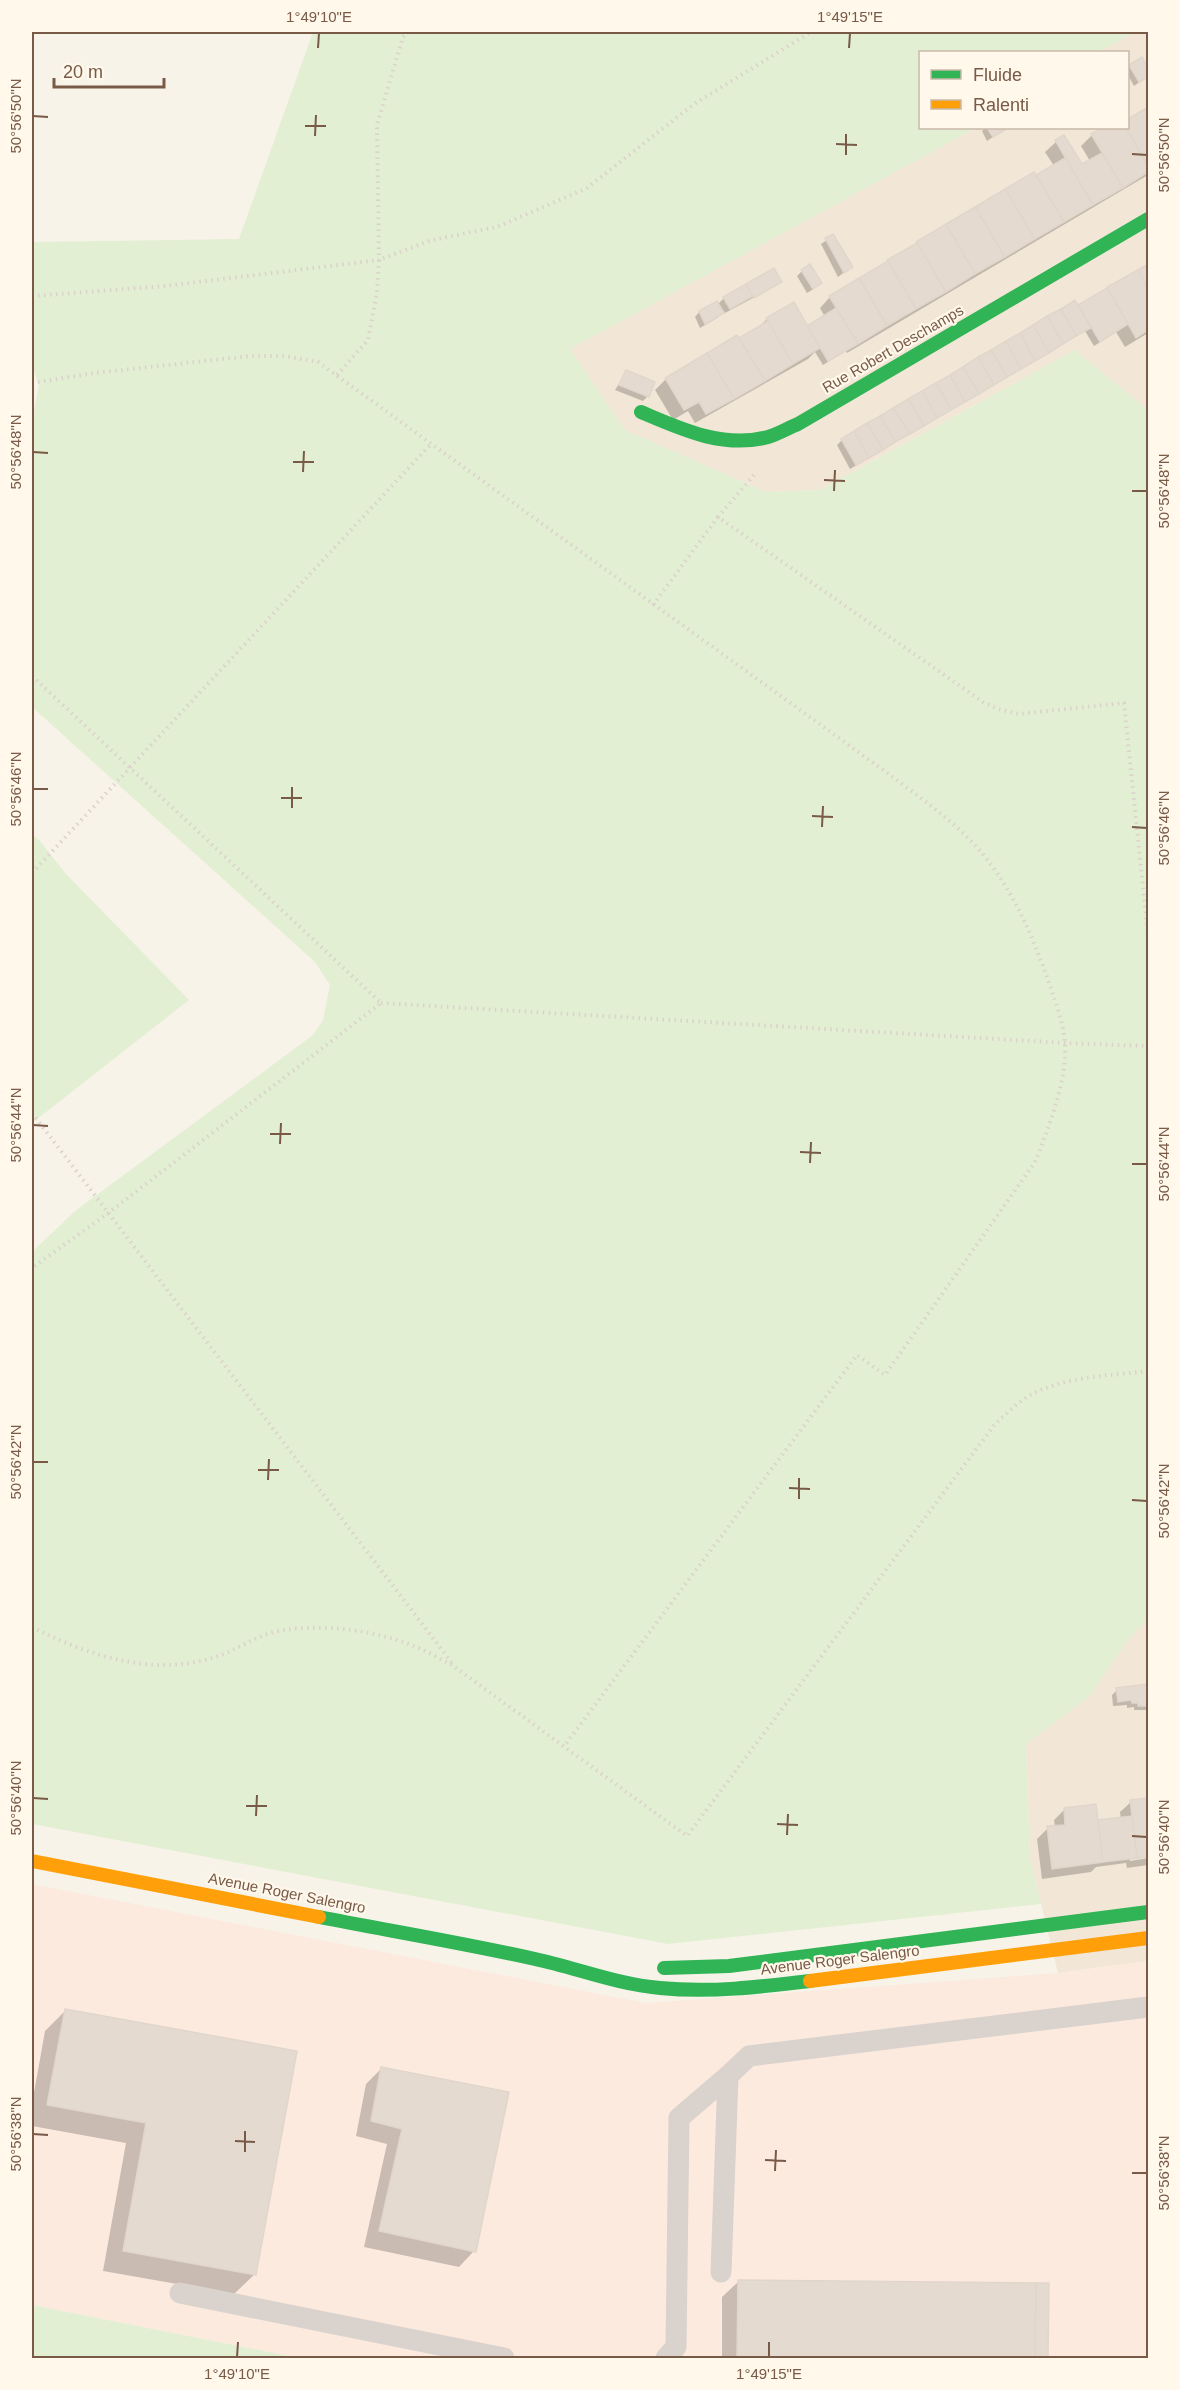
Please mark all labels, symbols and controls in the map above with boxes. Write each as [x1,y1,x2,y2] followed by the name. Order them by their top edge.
[286,8,352,25] text: 1°49'10"E
[817,8,883,25] text: 1°49'15"E
[54,51,164,89] scale bar
[919,51,1129,129] legend
[63,62,103,82] text: 20 m
[973,65,1022,85] text: Fluide
[7,78,24,154] text: 50°56'50"N
[973,95,1029,115] text: Ralenti
[1155,117,1172,193] text: 50°56'50"N
[819,301,966,396] street label: Rue Robert Deschamps
[7,414,24,490] text: 50°56'48"N
[1155,453,1172,529] text: 50°56'48"N
[7,751,24,827] text: 50°56'46"N
[1155,790,1172,866] text: 50°56'46"N
[7,1087,24,1163] text: 50°56'44"N
[1155,1126,1172,1202] text: 50°56'44"N
[7,1424,24,1500] text: 50°56'42"N
[1155,1463,1172,1539] text: 50°56'42"N
[7,1760,24,1836] text: 50°56'40"N
[1155,1799,1172,1875] text: 50°56'40"N
[207,1869,367,1916] street label: Avenue Roger Salengro
[760,1941,920,1978] street label: Avenue Roger Salengro
[7,2096,24,2172] text: 50°56'38"N
[1155,2135,1172,2211] text: 50°56'38"N
[204,2365,270,2382] text: 1°49'10"E
[736,2365,802,2382] text: 1°49'15"E

